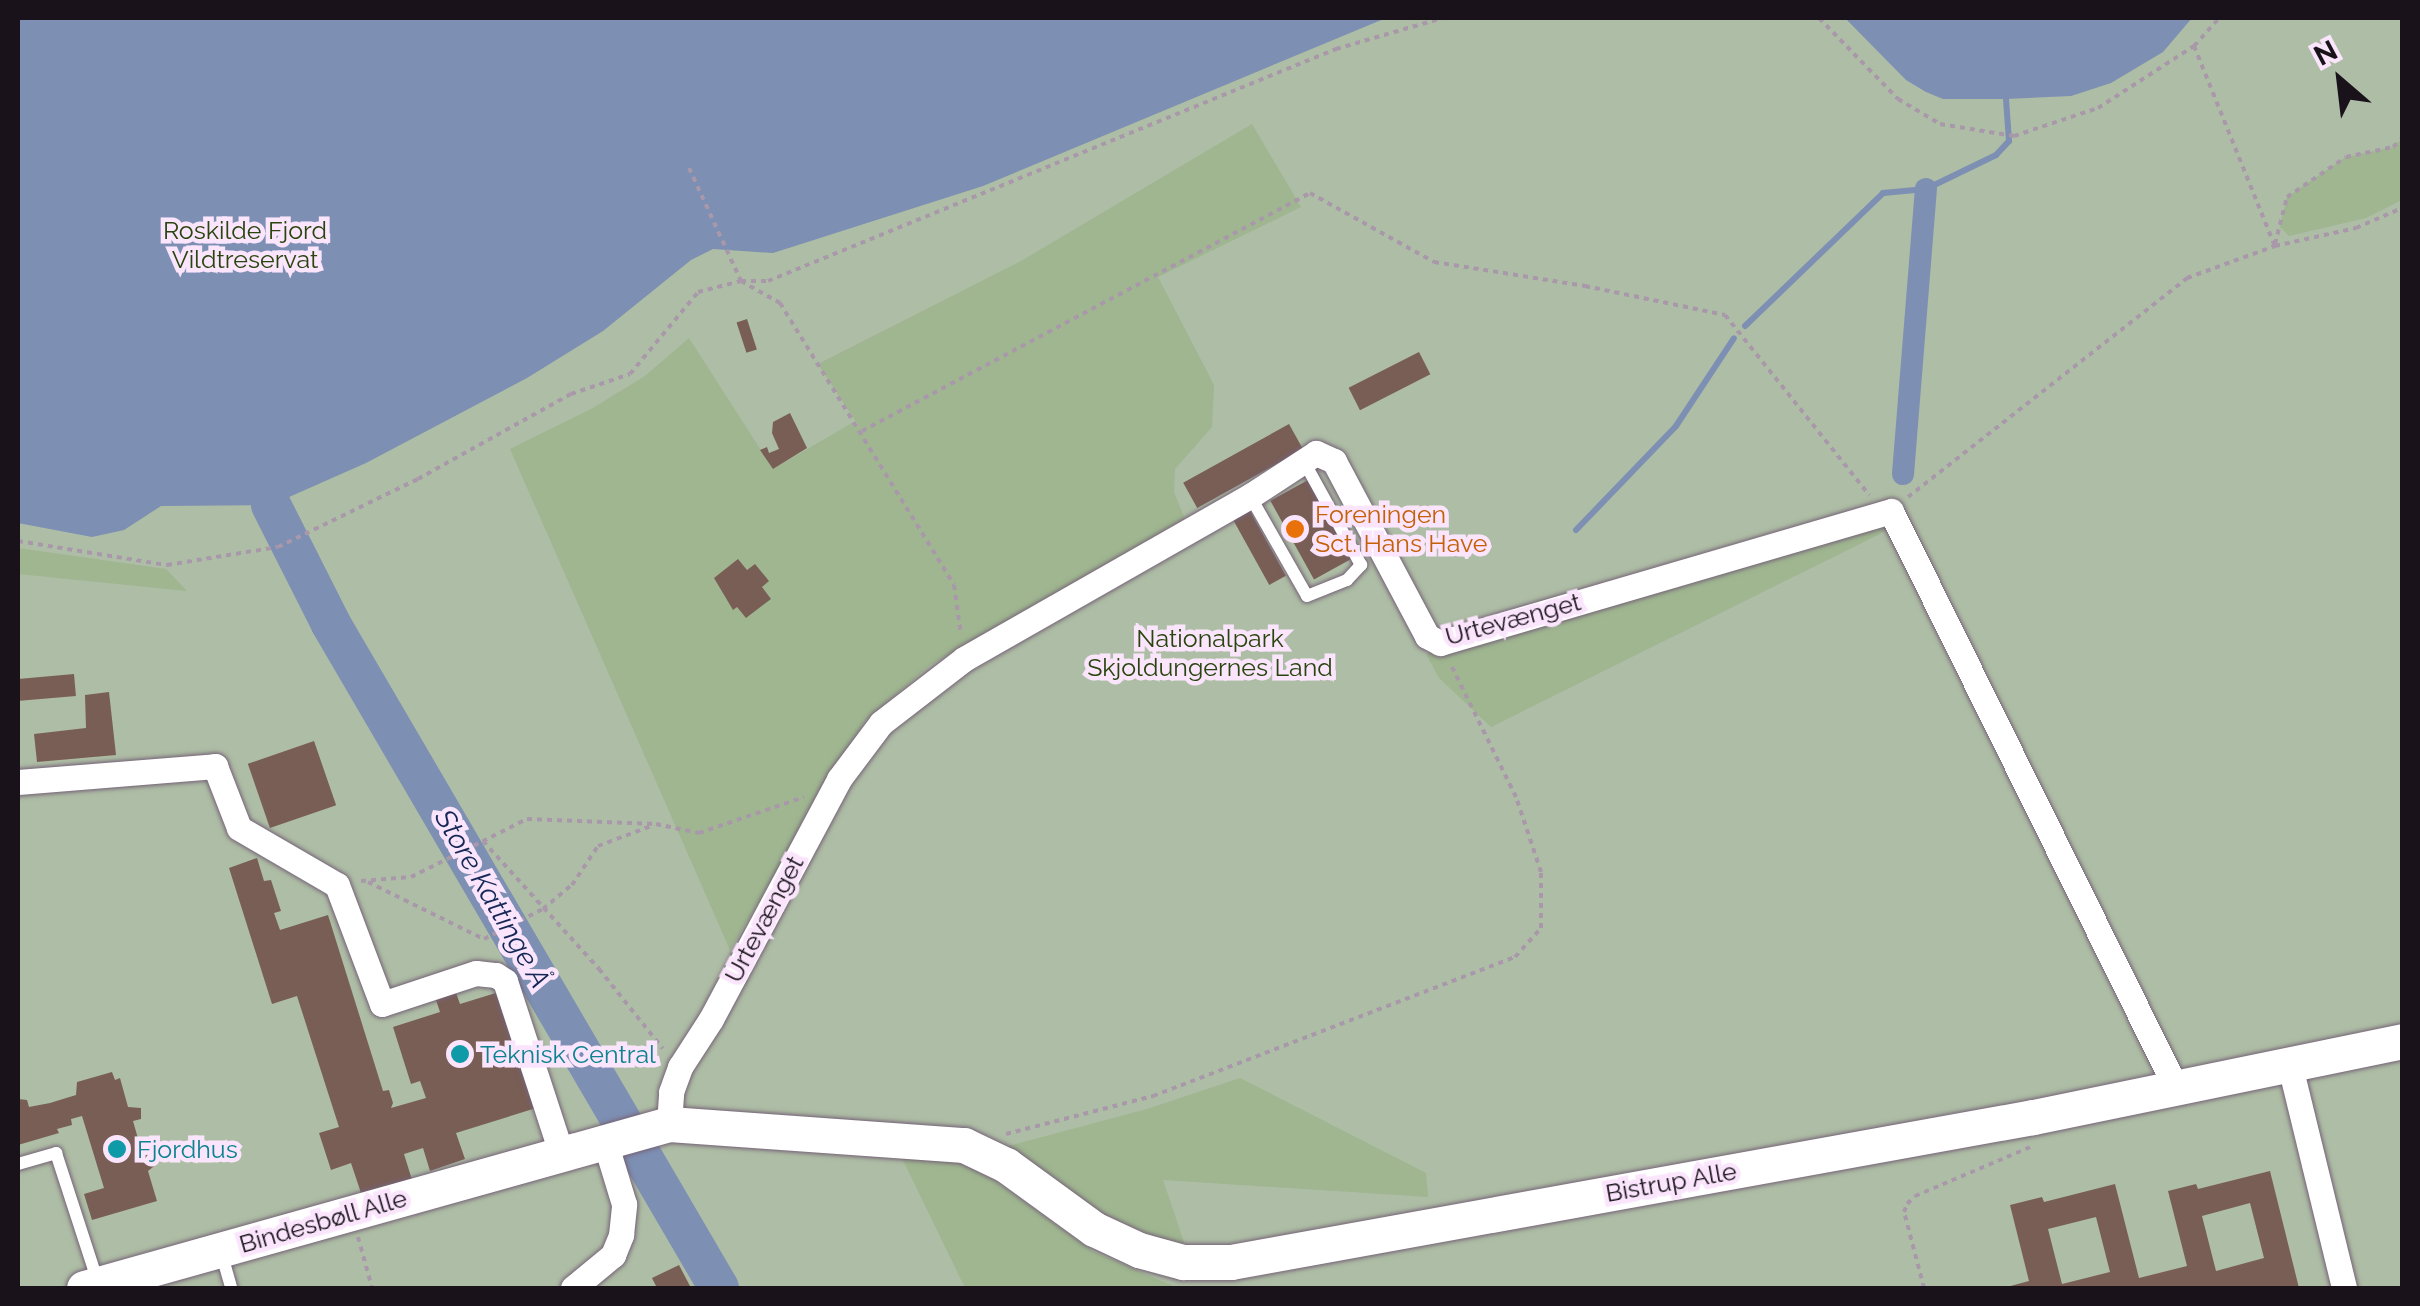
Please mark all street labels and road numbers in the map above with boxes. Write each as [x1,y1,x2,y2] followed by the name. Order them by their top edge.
[1442,586,1584,652] street label: Urtevænget
[718,850,810,988] street label: Urtevænget
[1603,1156,1739,1208] street label: Bistrup Alle
[235,1183,411,1259] street label: Bindesbøll Alle

